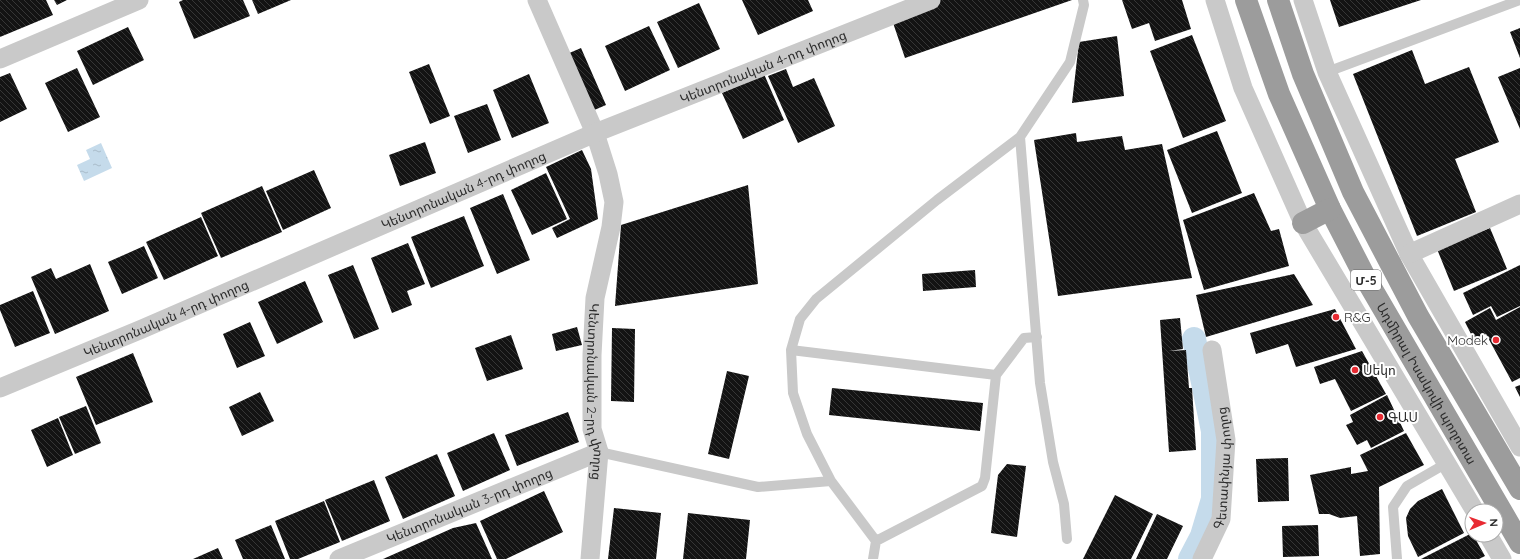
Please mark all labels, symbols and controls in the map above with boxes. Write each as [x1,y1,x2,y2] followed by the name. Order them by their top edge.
[677,26,849,107] street label: Կենտրոնական 4-րդ փողոց
[379,147,548,233] street label: Կենտրոնական 4-րդ փողոց
[1351,270,1381,290] road number: Մ-5
[81,276,251,360] street label: Կենտրոնական 4-րդ փողոց
[1373,300,1480,467] street label: Ադմիրալ Իսակովի պողոտա
[584,303,607,481] street label: Կենտրոնական 2-րդ փողոց
[1344,309,1371,325] place label: R&G
[1331,312,1341,322] marker: R&G
[1447,332,1488,348] place label: Modek
[1491,335,1501,345] marker: Modek
[1363,362,1396,378] place label: Սեկո
[1350,365,1360,375] marker: Սեկո
[1209,406,1234,532] street label: Գետափնյա փողոց
[1388,409,1418,425] place label: ԳԱՍ
[1375,412,1385,422] marker: ԳԱՍ
[384,464,555,547] street label: Կենտրոնական 3-րդ փողոց
[1464,503,1504,543] north arrow
[1487,518,1501,527] text: N

